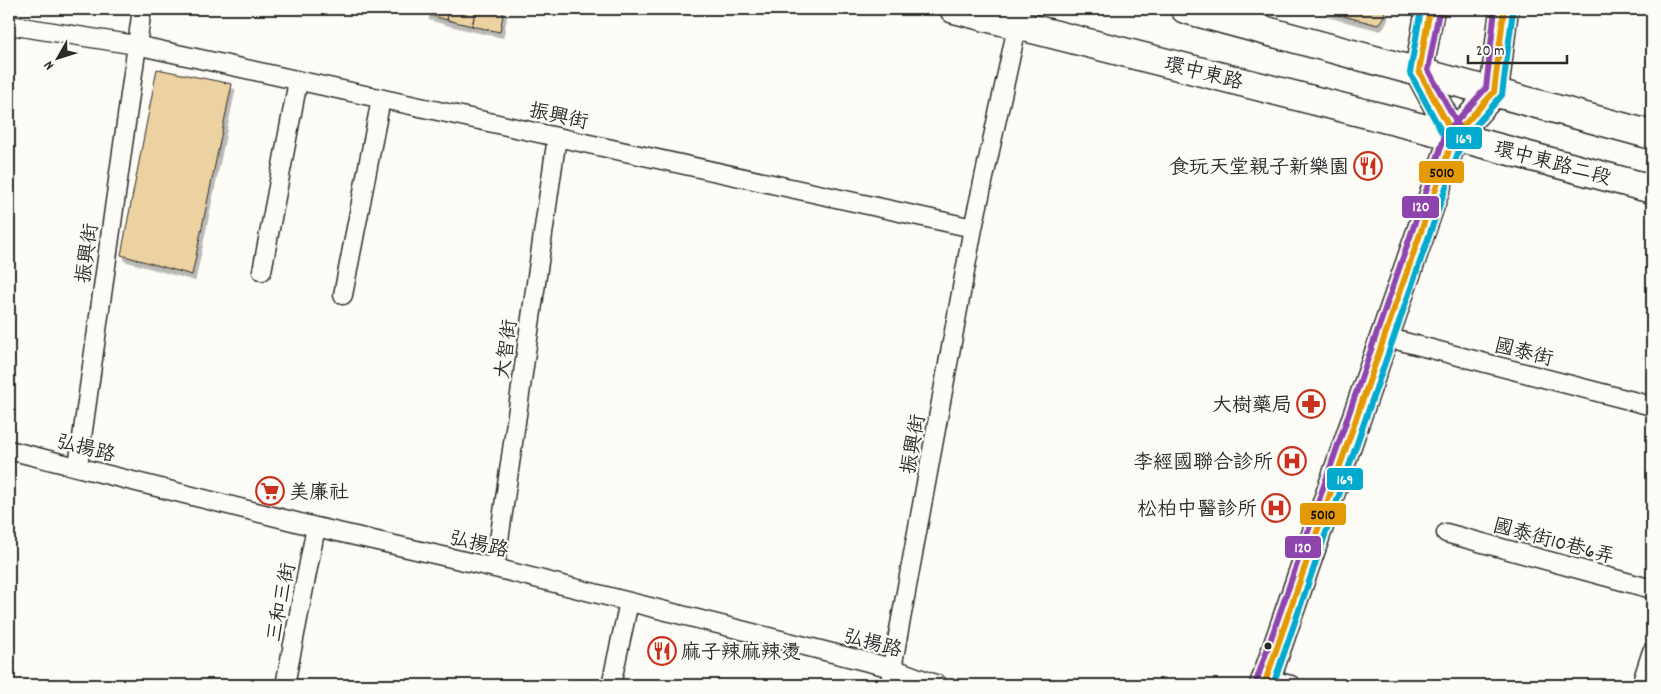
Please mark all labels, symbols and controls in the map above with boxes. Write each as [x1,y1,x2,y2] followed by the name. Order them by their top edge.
[32,32,82,82] north arrow
[1468,32,1567,64] scale bar
[1476,41,1504,63] text: 20 m
[1161,52,1246,98] street label: 環中東路
[39,56,59,74] text: N
[526,98,591,138] street label: 振興街
[1445,126,1483,150] line badge: 169
[1456,130,1472,150] text: 169
[1491,136,1614,194] street label: 環中東路二段
[1353,151,1383,181] restaurant icon: 食玩天堂親子新樂園
[1169,155,1349,183] place label: 食玩天堂親子新樂園
[1418,160,1465,184] line badge: 5010
[1430,164,1454,184] text: 5010
[1401,195,1440,219] line badge: 120
[1413,198,1429,218] text: 120
[71,222,107,285] street label: 振興街
[490,318,526,381] street label: 大智街
[1491,333,1556,375] street label: 國泰街
[1296,389,1326,419] pharmacy icon: 大樹藥局
[1212,393,1292,421] place label: 大樹藥局
[896,413,934,476] street label: 振興街
[53,429,119,471] street label: 弘揚路
[1277,446,1307,476] hospital icon: 李經國聯合診所
[1133,450,1273,478] place label: 李經國聯合診所
[1326,467,1364,491] line badge: 169
[1337,471,1353,491] text: 169
[255,476,285,506] supermarket icon: 美廉社
[289,480,349,508] place label: 美廉社
[1261,493,1291,523] hospital icon: 松柏中醫診所
[1137,497,1257,525] place label: 松柏中醫診所
[1299,502,1347,526] line badge: 5010
[1311,506,1335,526] text: 5010
[1489,513,1617,573] street label: 國泰街10巷6弄
[446,526,512,567] street label: 弘揚路
[1284,535,1322,559] line badge: 120
[1295,539,1311,559] text: 120
[262,561,304,645] street label: 三和三街
[840,624,906,666] street label: 弘揚路
[647,636,677,666] restaurant icon: 麻子辣麻辣燙
[681,640,801,668] place label: 麻子辣麻辣燙
[1263,641,1273,651] unlabelled marker

